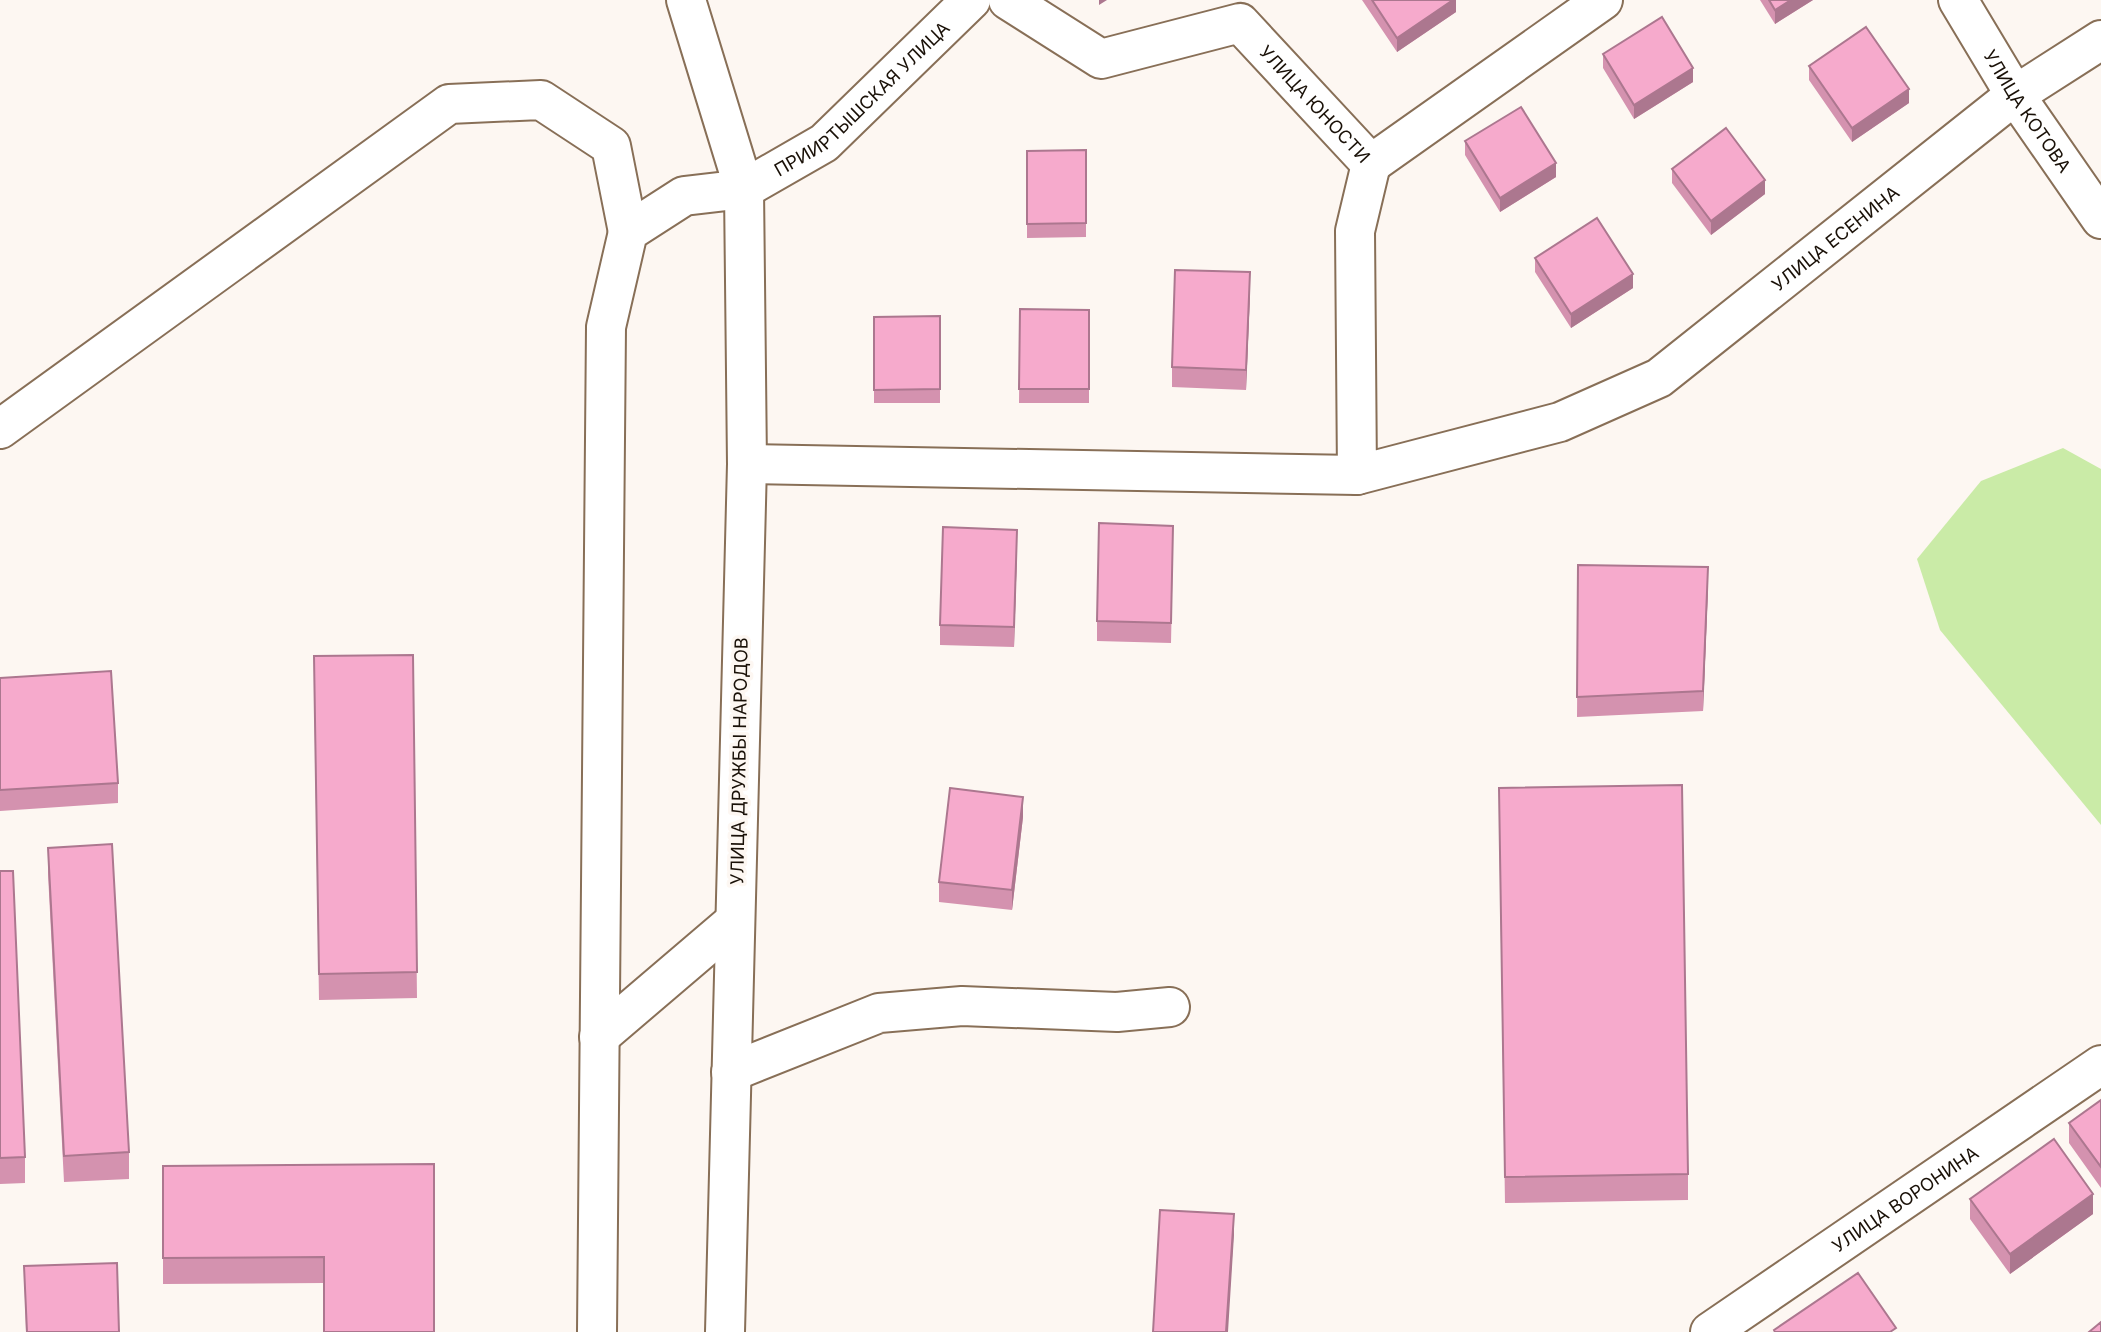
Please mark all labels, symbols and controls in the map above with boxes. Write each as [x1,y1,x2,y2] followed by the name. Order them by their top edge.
[770,17,953,180] street label: ПРИИРТЫШСКАЯ УЛИЦА
[1255,41,1375,167] street label: УЛИЦА ЮНОСТИ
[1980,46,2076,176] street label: УЛИЦА КОТОВА
[1767,181,1903,295] street label: УЛИЦА ЕСЕНИНА
[726,637,752,885] street label: УЛИЦА ДРУЖБЫ НАРОДОВ
[1828,1142,1982,1256] street label: УЛИЦА ВОРОНИНА

